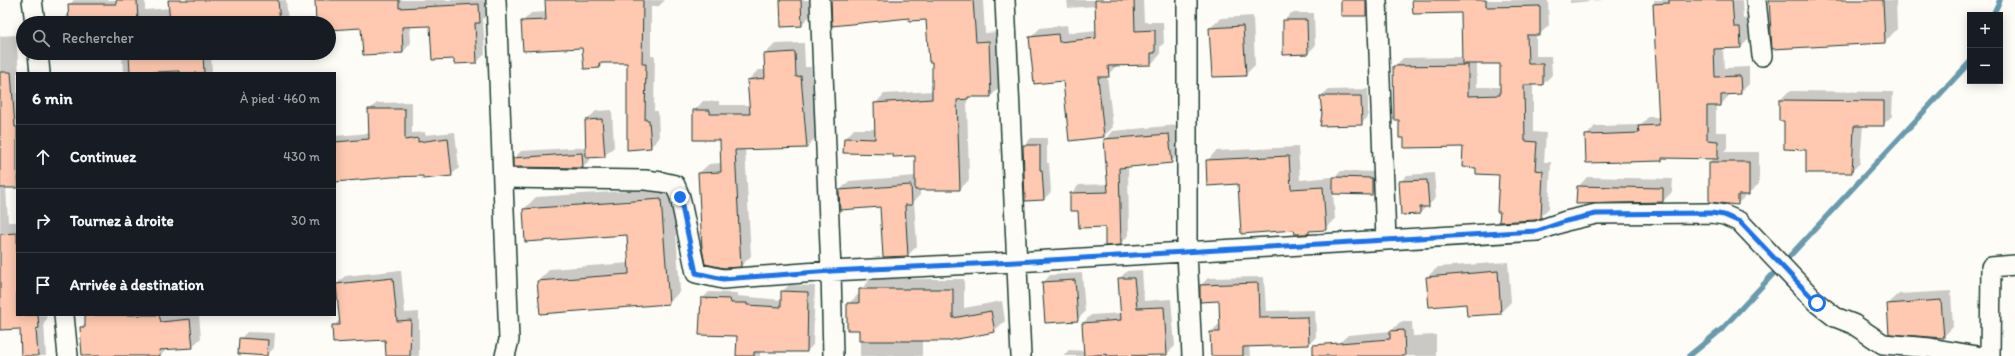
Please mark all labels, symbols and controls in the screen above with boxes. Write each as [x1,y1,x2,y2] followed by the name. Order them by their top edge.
[1967,12,2003,84] map controls
[1967,12,2003,48] button: +
[16,16,336,60] search box
[30,27,52,49] icon: search
[62,29,134,47] text: Rechercher
[1967,48,2003,84] button: −
[32,88,73,108] text: 6 min
[240,91,320,106] text: À pied · 460 m
[32,146,54,168] icon: ahead
[70,148,136,166] text: Continuez
[283,149,320,164] text: 430 m
[671,188,689,206] route end
[32,210,54,232] icon: right
[70,212,174,230] text: Tournez à droite
[291,213,320,228] text: 30 m
[32,274,54,296] icon: arrive
[70,276,204,294] text: Arrivée à destination
[1808,294,1826,312] route start

